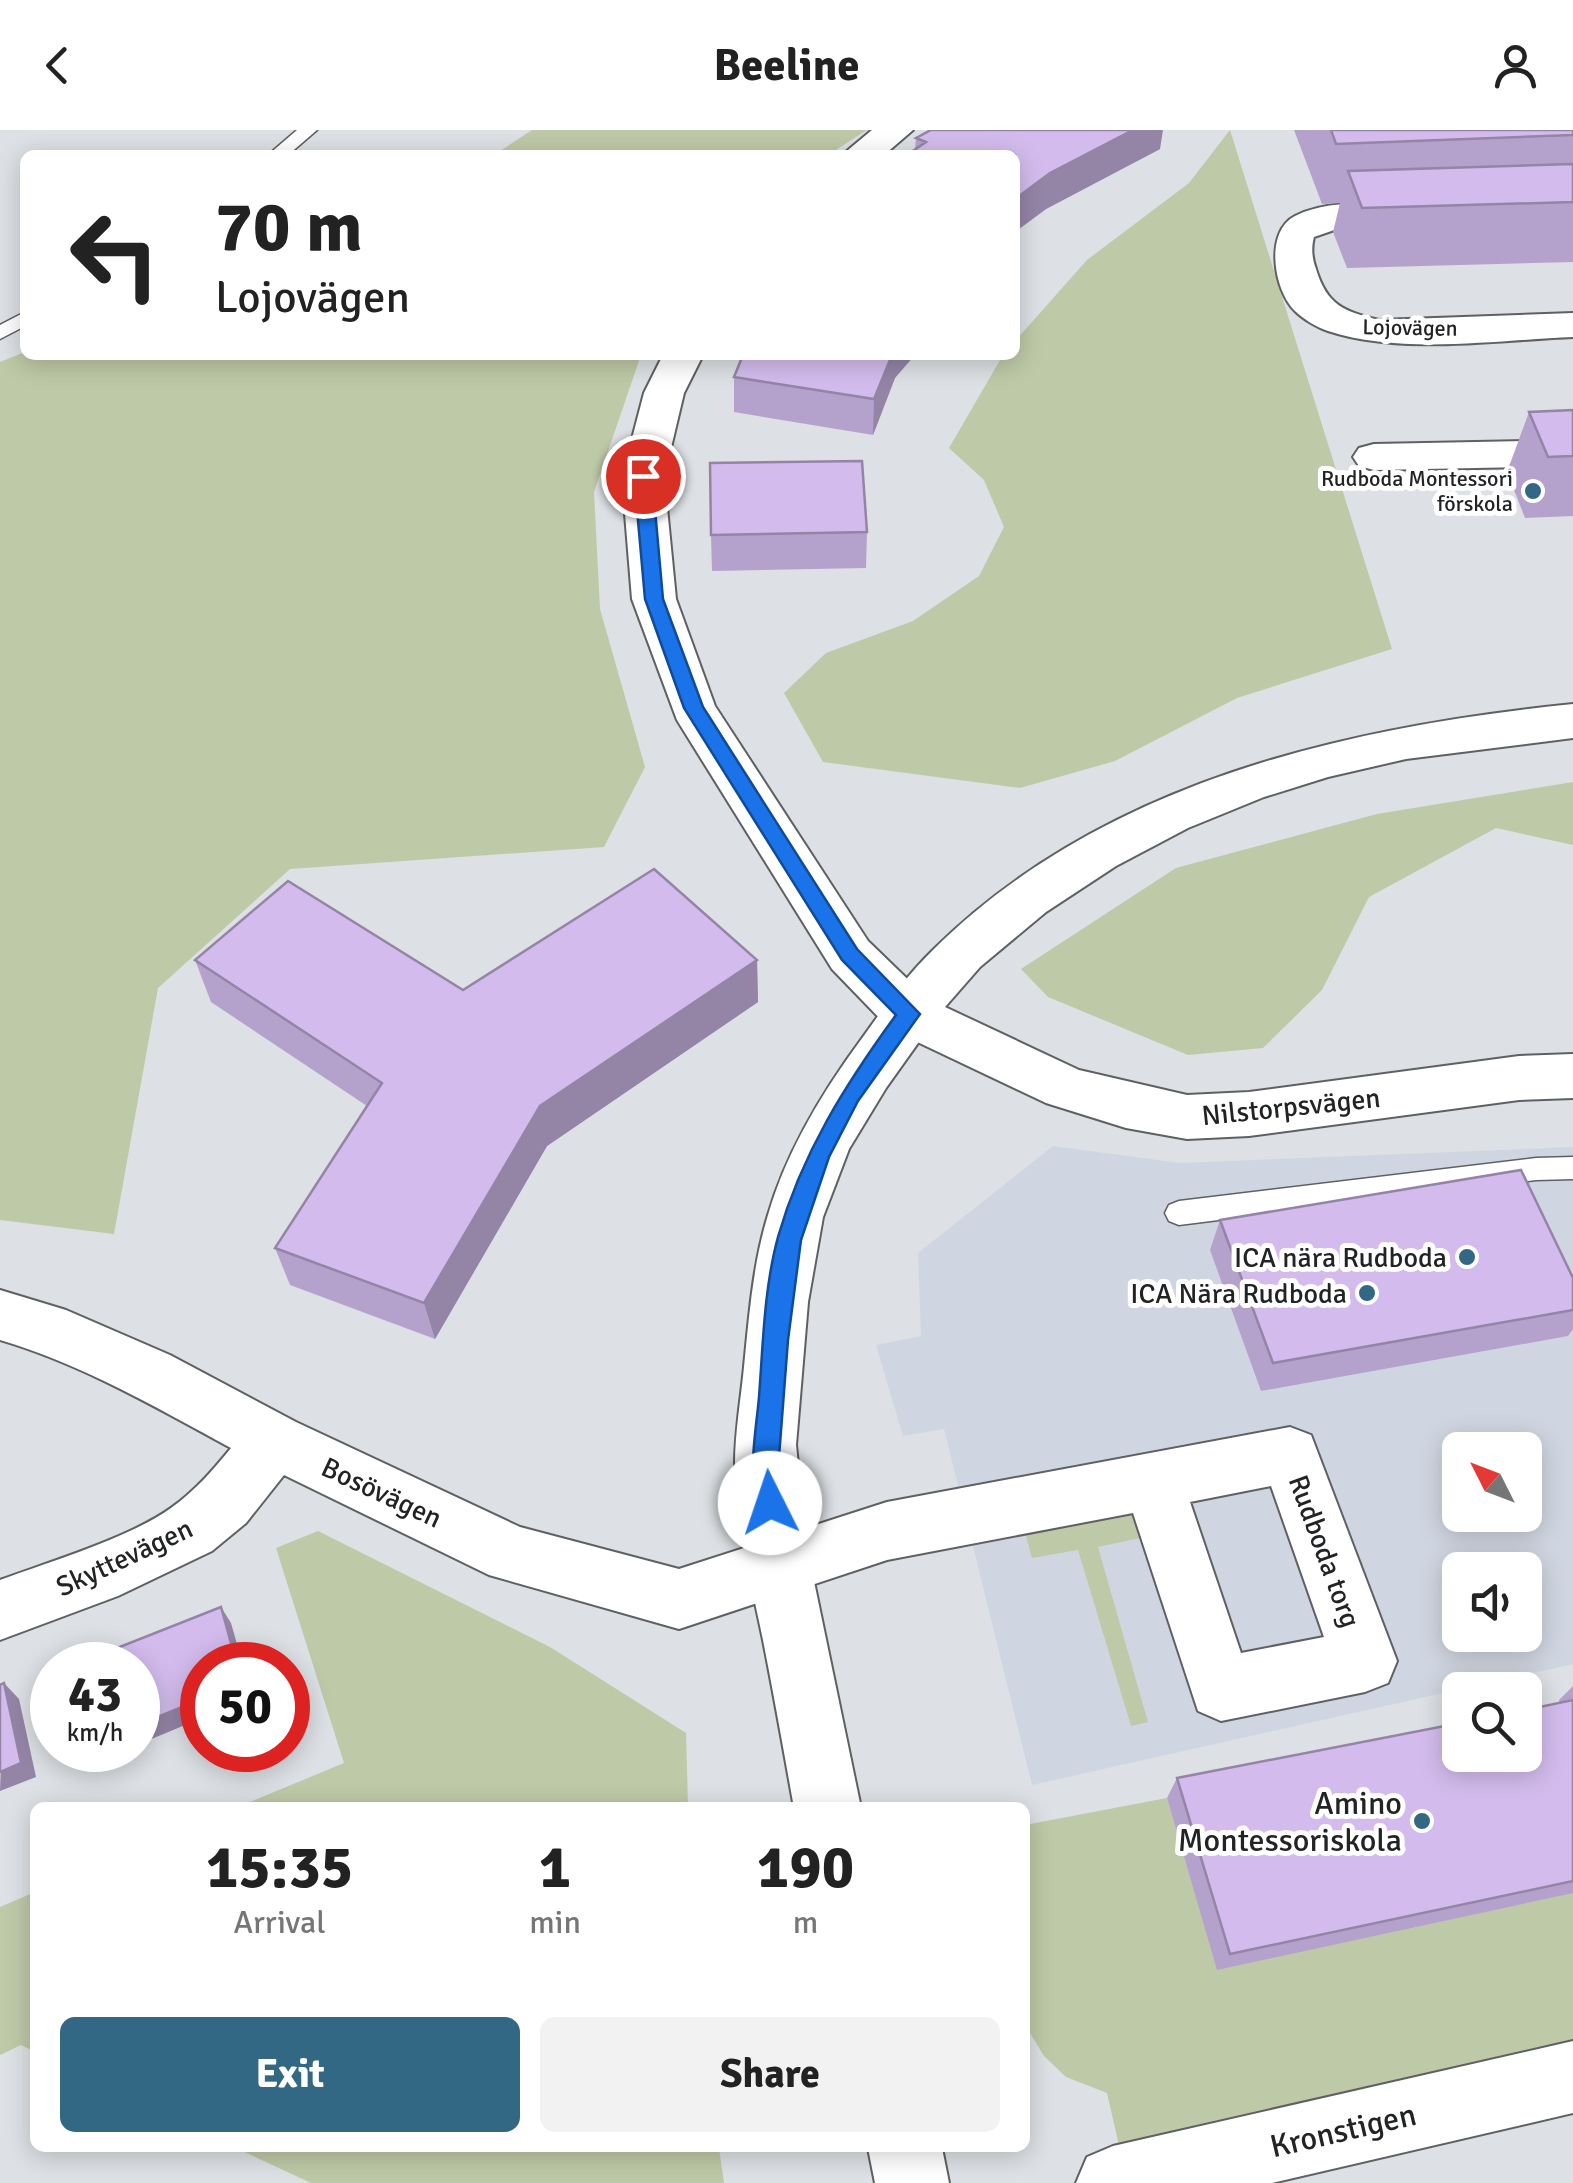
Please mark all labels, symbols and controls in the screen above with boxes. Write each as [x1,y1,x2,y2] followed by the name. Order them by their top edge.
[30,38,85,93] icon: back
[713,38,860,93] text: Beeline
[1488,38,1543,93] icon: person
[215,184,363,270] text: 70 m
[50,190,180,320] icon: left
[215,270,410,325] text: Lojovägen
[1362,313,1458,342] street label: Lojovägen
[601,434,686,519] pin
[616,449,671,504] icon: arrive
[1321,465,1513,517] place label: Rudboda Montessori förskola
[1522,480,1544,502] marker: Rudboda Montessori förskola
[1200,1081,1382,1133] street label: Nilstorpsvägen
[1234,1241,1447,1275] place label: ICA nära Rudboda
[1456,1246,1478,1268] marker: ICA nära Rudboda
[1130,1277,1347,1311] place label: ICA Nära Rudboda
[1356,1282,1378,1304] marker: ICA Nära Rudboda
[1442,1432,1542,1532] north arrow
[1442,1432,1542,1772] map controls
[316,1450,447,1536] street label: Bosövägen
[718,1451,822,1555] position arrow
[1281,1470,1367,1632] street label: Rudboda torg
[51,1511,198,1604] street label: Skyttevägen
[1442,1552,1542,1652] button: sound
[180,1642,310,1772] speed limit sign: 50
[68,1664,122,1726] text: 43
[1442,1672,1542,1772] button: search
[67,1717,123,1748] text: km/h
[1178,1784,1402,1860] place label: Amino Montessoriskola
[1411,1810,1433,1832] marker: Amino Montessoriskola
[206,1831,353,1905] text: 15:35
[539,1831,571,1905] text: 1
[757,1831,854,1905] text: 190
[234,1903,326,1942] text: Arrival
[529,1903,581,1942] text: min
[793,1903,818,1942] text: m
[60,2017,520,2132] button: Exit
[540,2017,1000,2132] button: Share
[1266,2095,1420,2166] street label: Kronstigen

